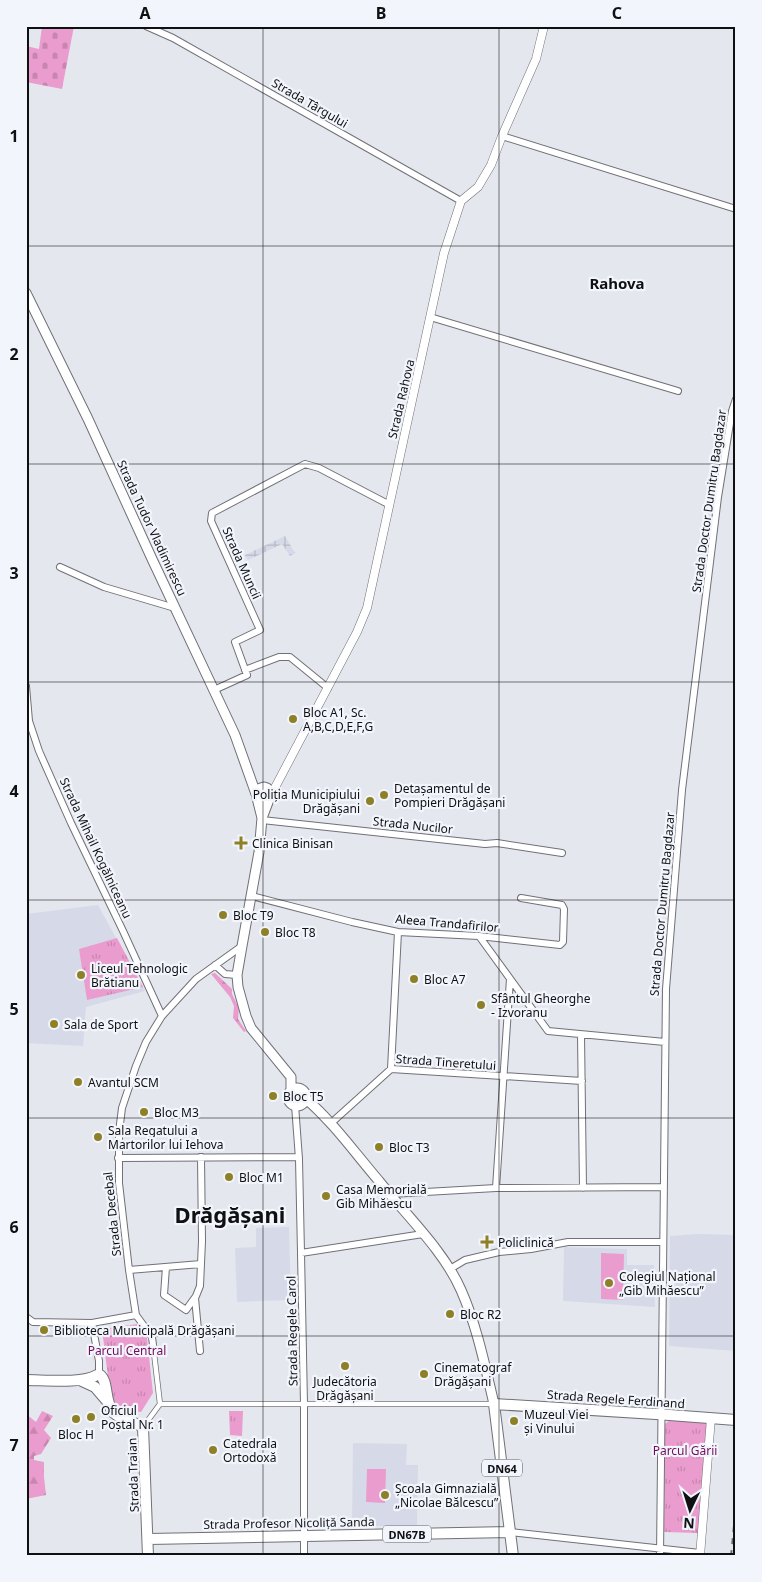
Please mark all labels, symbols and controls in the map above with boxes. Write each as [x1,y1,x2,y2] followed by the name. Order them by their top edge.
[139,2,151,24] text: A
[376,2,386,24] text: B
[612,2,622,24] text: C
[269,74,351,132] street label: Strada Târgului
[9,125,19,147] text: 1
[589,273,645,293] district label: Rahova
[9,343,19,365] text: 2
[384,358,418,440] street label: Strada Rahova
[688,408,730,594] street label: Strada Doctor Dumitru Bagdazar
[113,457,191,599] street label: Strada Tudor Vladimirescu
[219,524,265,602] street label: Strada Muncii
[9,562,19,584] text: 3
[303,704,373,735] place label: Bloc A1, Sc. A,B,C,D,E,F,G
[287,713,299,725] marker: Bloc A1, Sc. A,B,C,D,E,F,G
[56,775,136,921] street label: Strada Mihail Kogălniceanu
[9,780,19,802] text: 4
[394,780,505,811] place label: Detașamentul de Pompieri Drăgășani
[253,786,360,817] place label: Poliția Municipiului Drăgășani
[378,789,390,801] marker: Detașamentul de Pompieri Drăgășani
[364,795,376,807] marker: Poliția Municipiului Drăgășani
[645,811,679,997] street label: Strada Doctor Dumitru Bagdazar
[372,812,454,838] street label: Strada Nucilor
[252,835,333,852] place label: Clinica Binisan
[234,836,248,850] marker: Clinica Binisan
[233,907,274,924] place label: Bloc T9
[217,909,229,921] marker: Bloc T9
[395,910,499,936] street label: Aleea Trandafirilor
[275,924,316,941] place label: Bloc T8
[259,926,271,938] marker: Bloc T8
[91,960,188,991] place label: Liceul Tehnologic Brătianu
[75,969,87,981] marker: Liceul Tehnologic Brătianu
[424,971,466,988] place label: Bloc A7
[408,973,420,985] marker: Bloc A7
[491,990,591,1021] place label: Sfântul Gheorghe - Izvoranu
[9,998,19,1020] text: 5
[475,999,487,1011] marker: Sfântul Gheorghe - Izvoranu
[64,1016,139,1033] place label: Sala de Sport
[48,1018,60,1030] marker: Sala de Sport
[395,1050,497,1074] street label: Strada Tineretului
[88,1074,159,1091] place label: Avantul SCM
[72,1076,84,1088] marker: Avantul SCM
[283,1088,324,1105] place label: Bloc T5
[267,1090,279,1102] marker: Bloc T5
[154,1104,199,1121] place label: Bloc M3
[138,1106,150,1118] marker: Bloc M3
[108,1122,223,1153] place label: Sala Regatului a Martorilor lui Iehova
[92,1131,104,1143] marker: Sala Regatului a Martorilor lui Iehova
[389,1139,430,1156] place label: Bloc T3
[373,1141,385,1153] marker: Bloc T3
[239,1169,284,1186] place label: Bloc M1
[99,1171,125,1257] street label: Strada Decebal
[223,1171,235,1183] marker: Bloc M1
[336,1181,427,1212] place label: Casa Memorială Gib Mihăescu
[320,1190,332,1202] marker: Casa Memorială Gib Mihăescu
[175,1199,285,1229] district label: Drăgășani
[9,1216,19,1238] text: 6
[498,1234,554,1251] place label: Policlinică
[480,1235,494,1249] marker: Policlinică
[619,1268,716,1299] place label: Colegiul Național „Gib Mihăescu”
[283,1276,301,1386] street label: Strada Regele Carol
[603,1277,615,1289] marker: Colegiul Național „Gib Mihăescu”
[460,1306,502,1323] place label: Bloc R2
[444,1308,456,1320] marker: Bloc R2
[54,1322,234,1339] place label: Biblioteca Municipală Drăgășani
[38,1324,50,1336] marker: Biblioteca Municipală Drăgășani
[88,1342,166,1359] park label: Parcul Central
[434,1359,512,1390] place label: Cinematograf Drăgășani
[339,1360,351,1372] marker: Judecătoria Drăgășani
[418,1368,430,1380] marker: Cinematograf Drăgășani
[312,1373,377,1404] place label: Judecătoria Drăgășani
[547,1386,685,1412] street label: Strada Regele Ferdinand
[101,1402,164,1433] place label: Oficiul Poștal Nr. 1
[524,1406,589,1437] place label: Muzeul Viei și Vinului
[85,1411,97,1423] marker: Oficiul Poștal Nr. 1
[70,1413,82,1425] marker: Bloc H
[508,1415,520,1427] marker: Muzeul Viei și Vinului
[58,1426,94,1443] place label: Bloc H
[9,1434,19,1456] text: 7
[223,1435,277,1466] place label: Catedrala Ortodoxă
[123,1438,143,1512] street label: Strada Traian
[653,1442,717,1459] park label: Parcul Gării
[207,1444,219,1456] marker: Catedrala Ortodoxă
[482,1460,522,1476] road number: DN64
[395,1480,499,1511] place label: Școala Gimnazială „Nicolae Bălcescu”
[664,1484,714,1534] north arrow
[379,1489,391,1501] marker: Școala Gimnazială „Nicolae Bălcescu”
[203,1513,375,1533] street label: Strada Profesor Nicoliță Sanda
[683,1514,695,1533] text: N
[383,1526,431,1542] road number: DN67B

